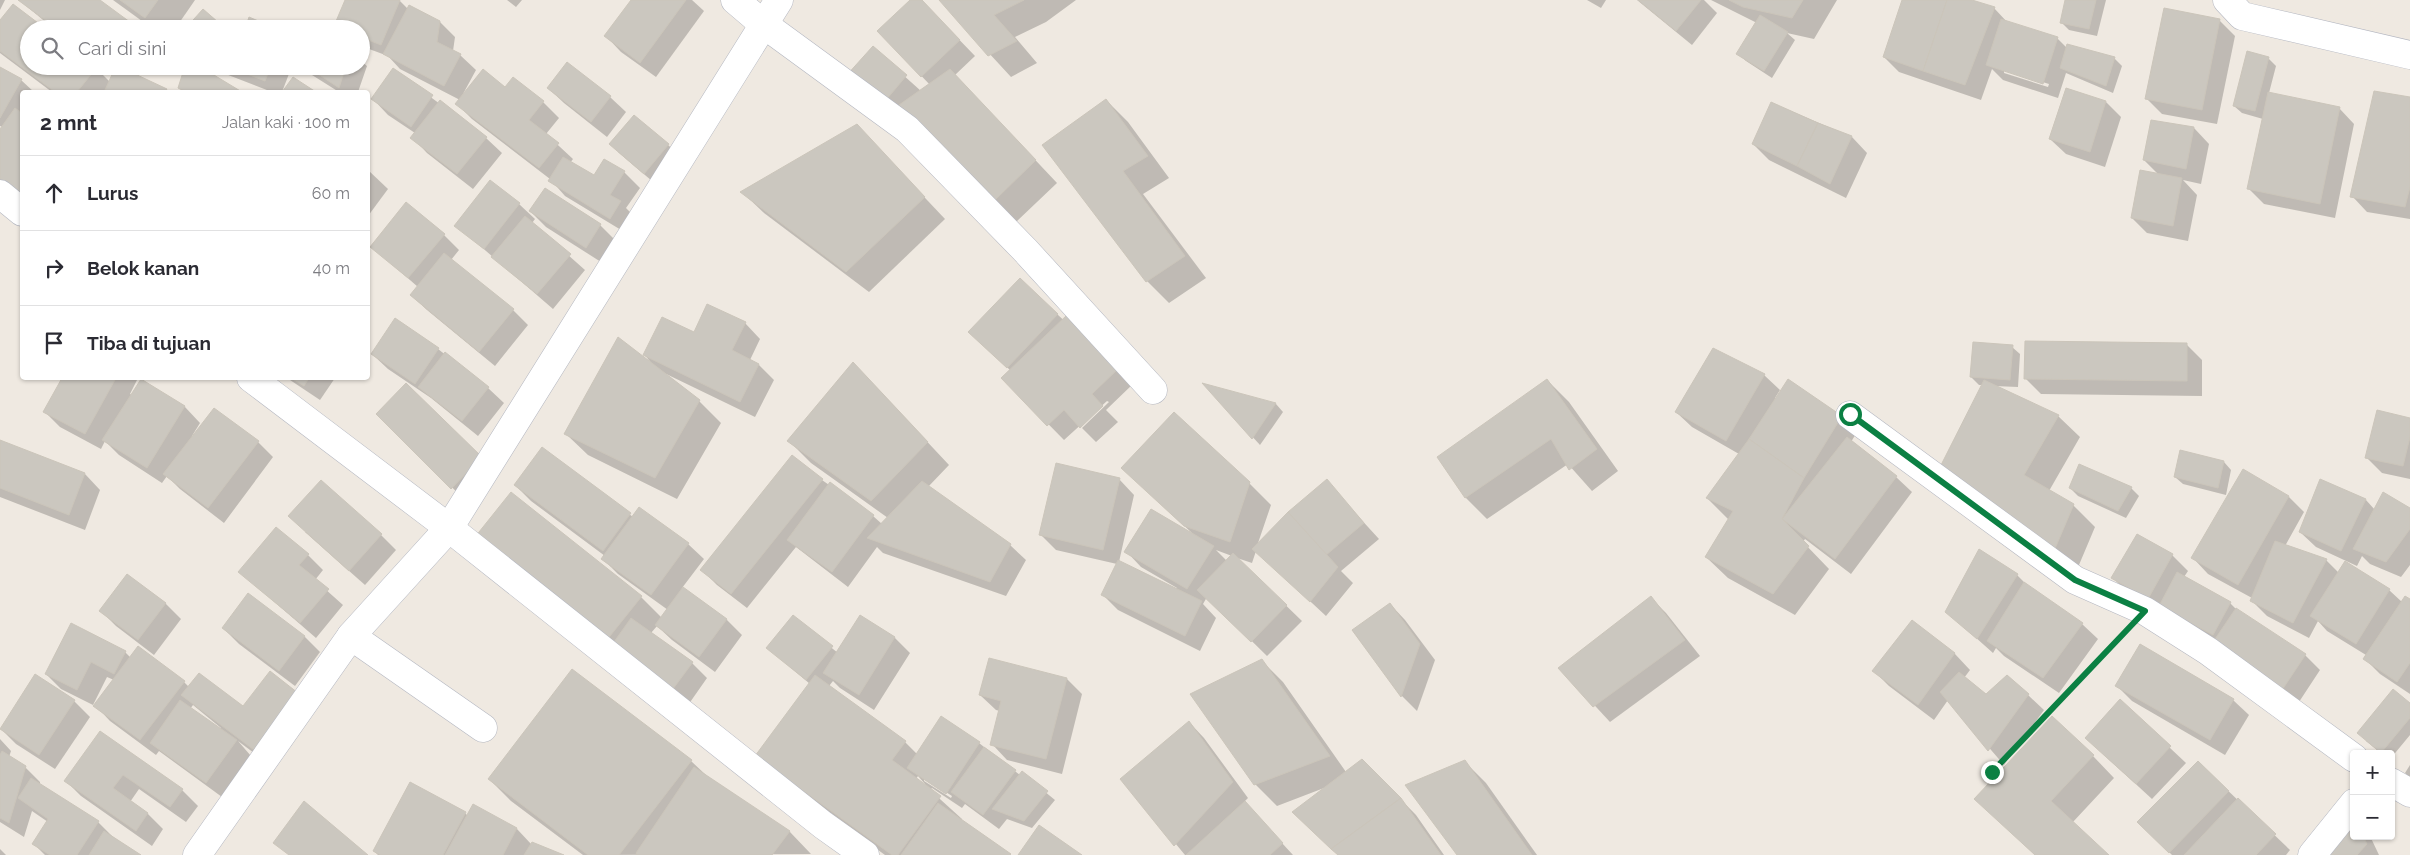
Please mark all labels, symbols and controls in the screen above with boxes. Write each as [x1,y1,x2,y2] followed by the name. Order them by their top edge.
[20,20,370,75] search box
[38,34,66,62] icon: search
[78,37,166,59] text: Cari di sini
[40,110,97,135] text: 2 mnt
[222,113,350,132] text: Jalan kaki · 100 m
[40,179,68,207] icon: ahead
[87,182,138,204] text: Lurus
[312,184,350,203] text: 60 m
[40,254,68,282] icon: right
[87,257,199,279] text: Belok kanan
[313,259,350,278] text: 40 m
[40,329,68,357] icon: arrive
[87,332,211,354] text: Tiba di tujuan
[1839,403,1862,426] route start
[2350,750,2395,840] map controls
[2350,750,2395,795] button: +
[1981,761,2004,784] route end
[2350,795,2395,840] button: −

